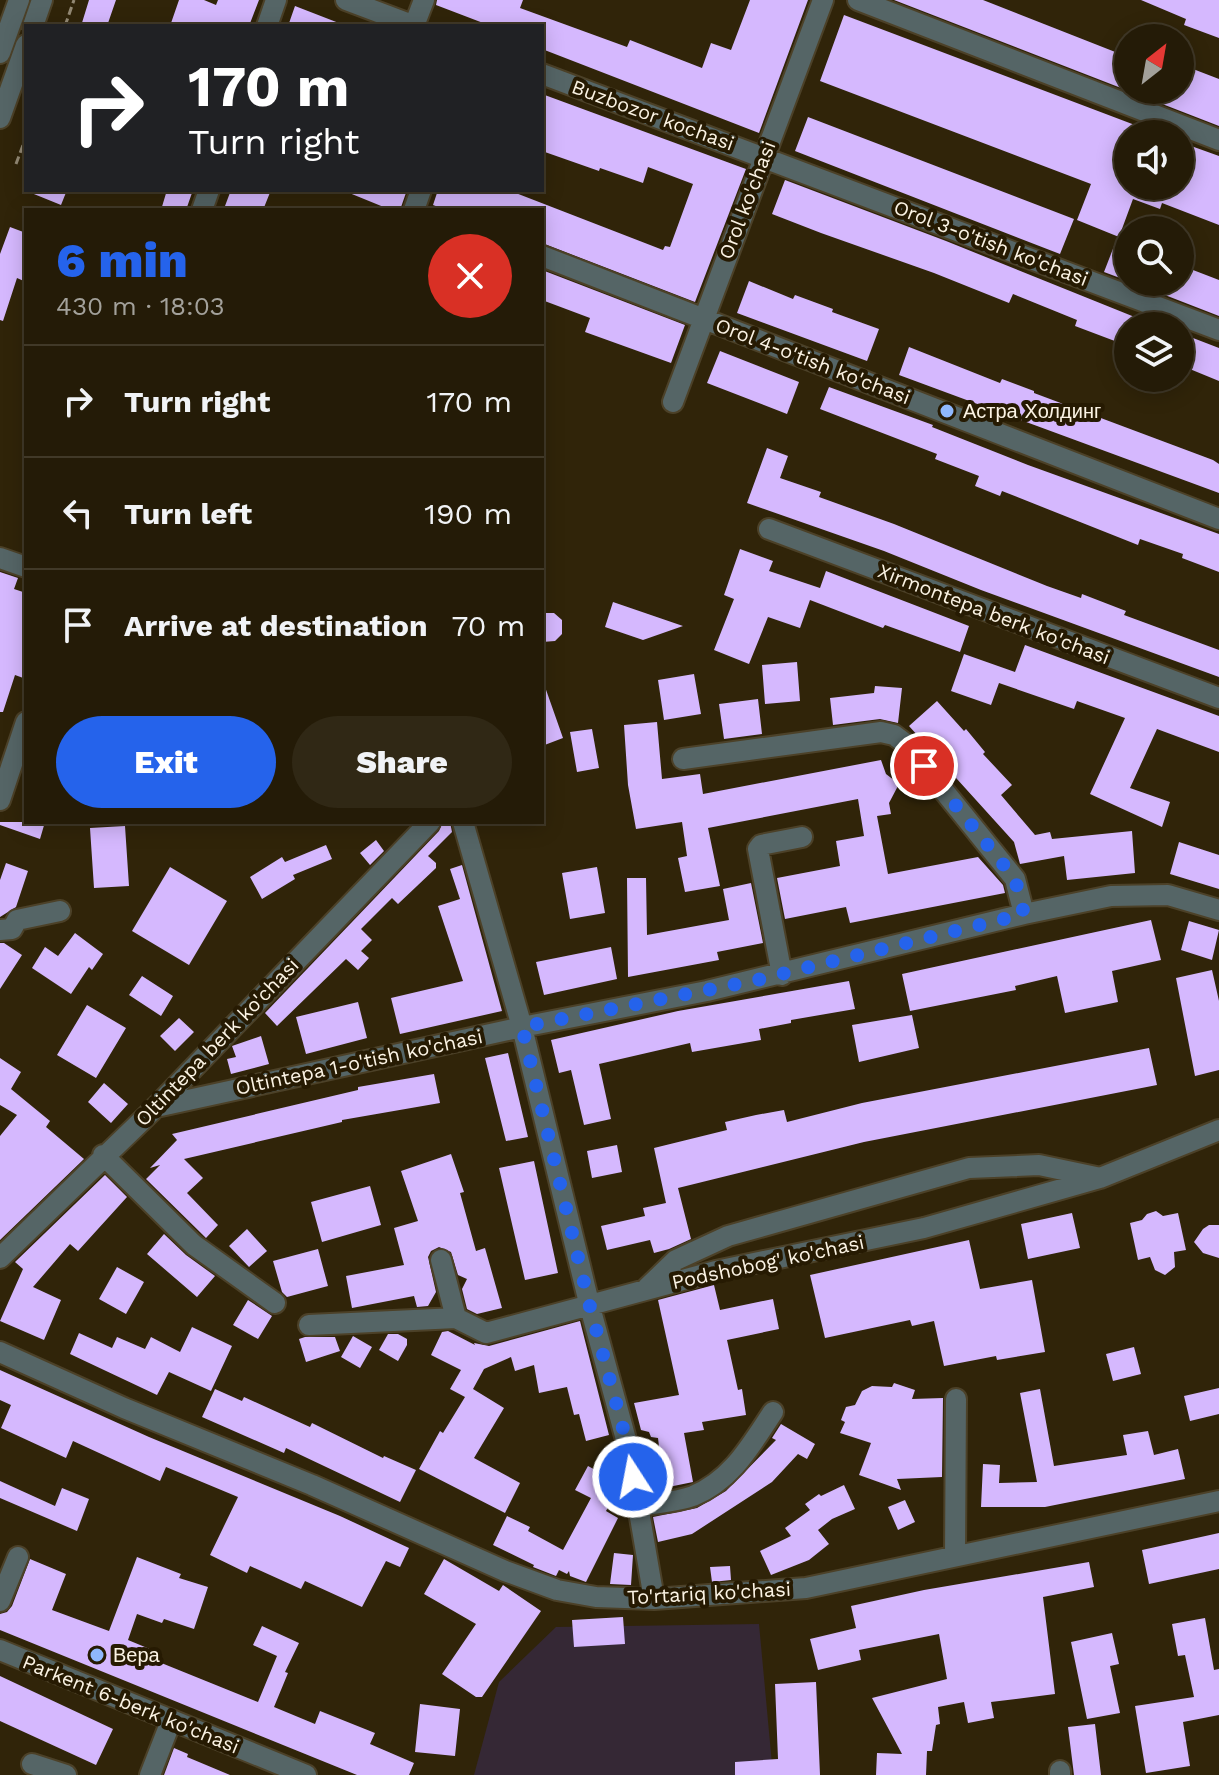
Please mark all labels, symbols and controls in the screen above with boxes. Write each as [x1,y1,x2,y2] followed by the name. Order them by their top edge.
[1114,24,1194,104] north arrow
[1114,24,1194,392] map controls
[188,54,350,120] text: 170 m
[56,56,160,160] icon: right
[568,74,738,156] street label: Buzbozor kochasi
[1114,120,1194,200] button: sound
[188,121,359,163] text: Turn right
[713,138,781,262] street label: Orol ko'chasi
[890,195,1092,291] street label: Orol 3-o'tish ko'chasi
[1114,216,1194,296] button: search
[56,232,188,289] text: 6 min
[428,234,512,318] button: close
[56,291,225,321] text: 430 m · 18:03
[1114,312,1194,392] button: layers
[712,313,914,409] street label: Orol 4-o'tish ko'chasi
[56,379,100,423] icon: right
[124,384,270,419] text: Turn right
[427,384,512,419] text: 170 m
[963,399,1101,423] place label: Астра Холдинг
[938,402,956,420] marker: Астра Холдинг
[56,491,100,535] icon: left
[124,496,252,531] text: Turn left
[424,496,512,531] text: 190 m
[875,559,1113,669] street label: Xirmontepa berk ko'chasi
[56,603,100,647] icon: arrive
[124,608,428,643] text: Arrive at destination
[452,608,525,643] text: 70 m
[56,716,276,808] button: Exit
[292,716,512,808] button: Share
[890,732,958,800] pin
[902,744,946,788] icon: arrive
[130,953,304,1131] street label: Oltintepa berk ko'chasi
[233,1024,485,1100] street label: Oltintepa 1-o'tish ko'chasi
[670,1230,866,1294] street label: Podshobog' ko'chasi
[591,1435,675,1519] position arrow
[627,1577,791,1609] street label: To'rtariq ko'chasi
[113,1643,161,1667] place label: Вера
[88,1646,106,1664] marker: Вера
[19,1649,243,1759] street label: Parkent 6-berk ko'chasi

